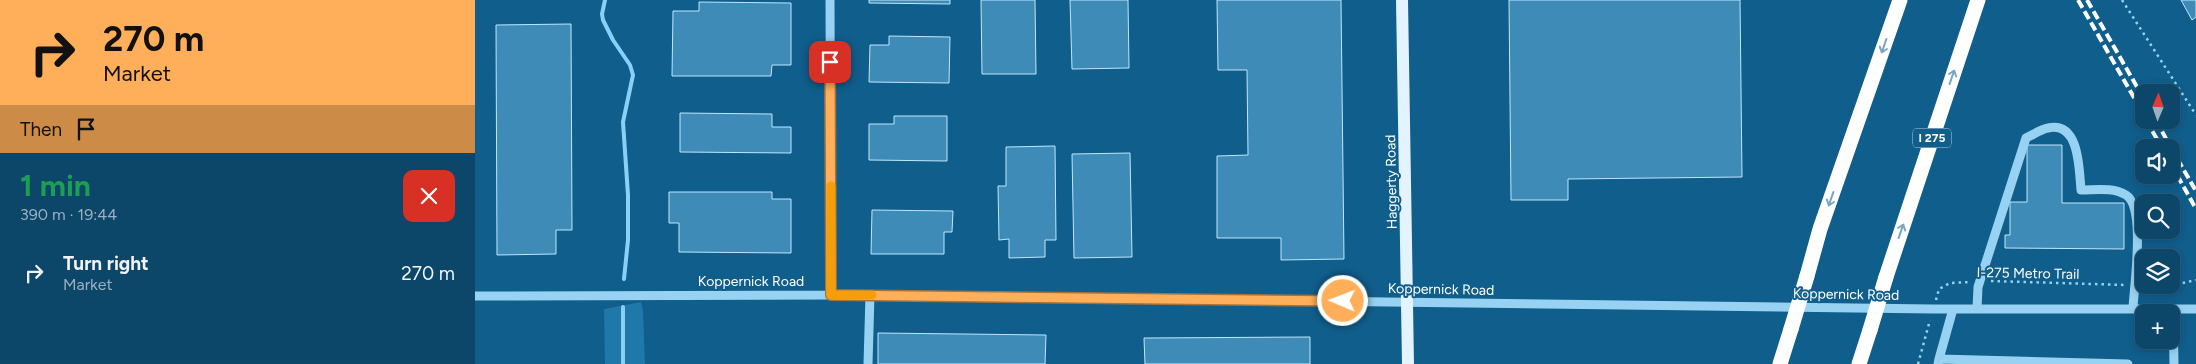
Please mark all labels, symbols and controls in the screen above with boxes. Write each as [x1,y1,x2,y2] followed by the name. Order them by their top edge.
[103,18,204,60] text: 270 m
[20,20,85,85] icon: right
[1879,38,1888,53] one-way arrow
[809,41,851,83] pin
[816,48,844,76] icon: arrive
[103,60,171,87] text: Market
[1948,69,1958,85] one-way arrow
[2135,84,2180,129] north arrow
[2135,84,2180,349] map controls
[72,115,100,143] icon: arrive
[20,118,62,141] text: Then
[1913,128,1951,148] road number: I 275
[1382,134,1401,230] street label: Haggerty Road
[2135,139,2180,184] button: sound
[20,167,91,204] text: 1 min
[403,170,455,222] button: close
[1825,191,1835,207] one-way arrow
[2135,194,2180,239] button: search
[20,205,117,224] text: 390 m · 19:44
[1896,223,1906,239] one-way arrow
[2135,249,2180,294] button: layers
[63,252,149,275] text: Turn right
[20,259,48,287] icon: right
[401,262,455,285] text: 270 m
[1976,264,2080,283] street label: I-275 Metro Trail
[698,273,804,290] street label: Koppernick Road
[1316,274,1368,326] position arrow
[63,275,112,294] text: Market
[1388,280,1494,299] street label: Koppernick Road
[1793,285,1899,304] street label: Koppernick Road
[2135,304,2180,349] button: +

